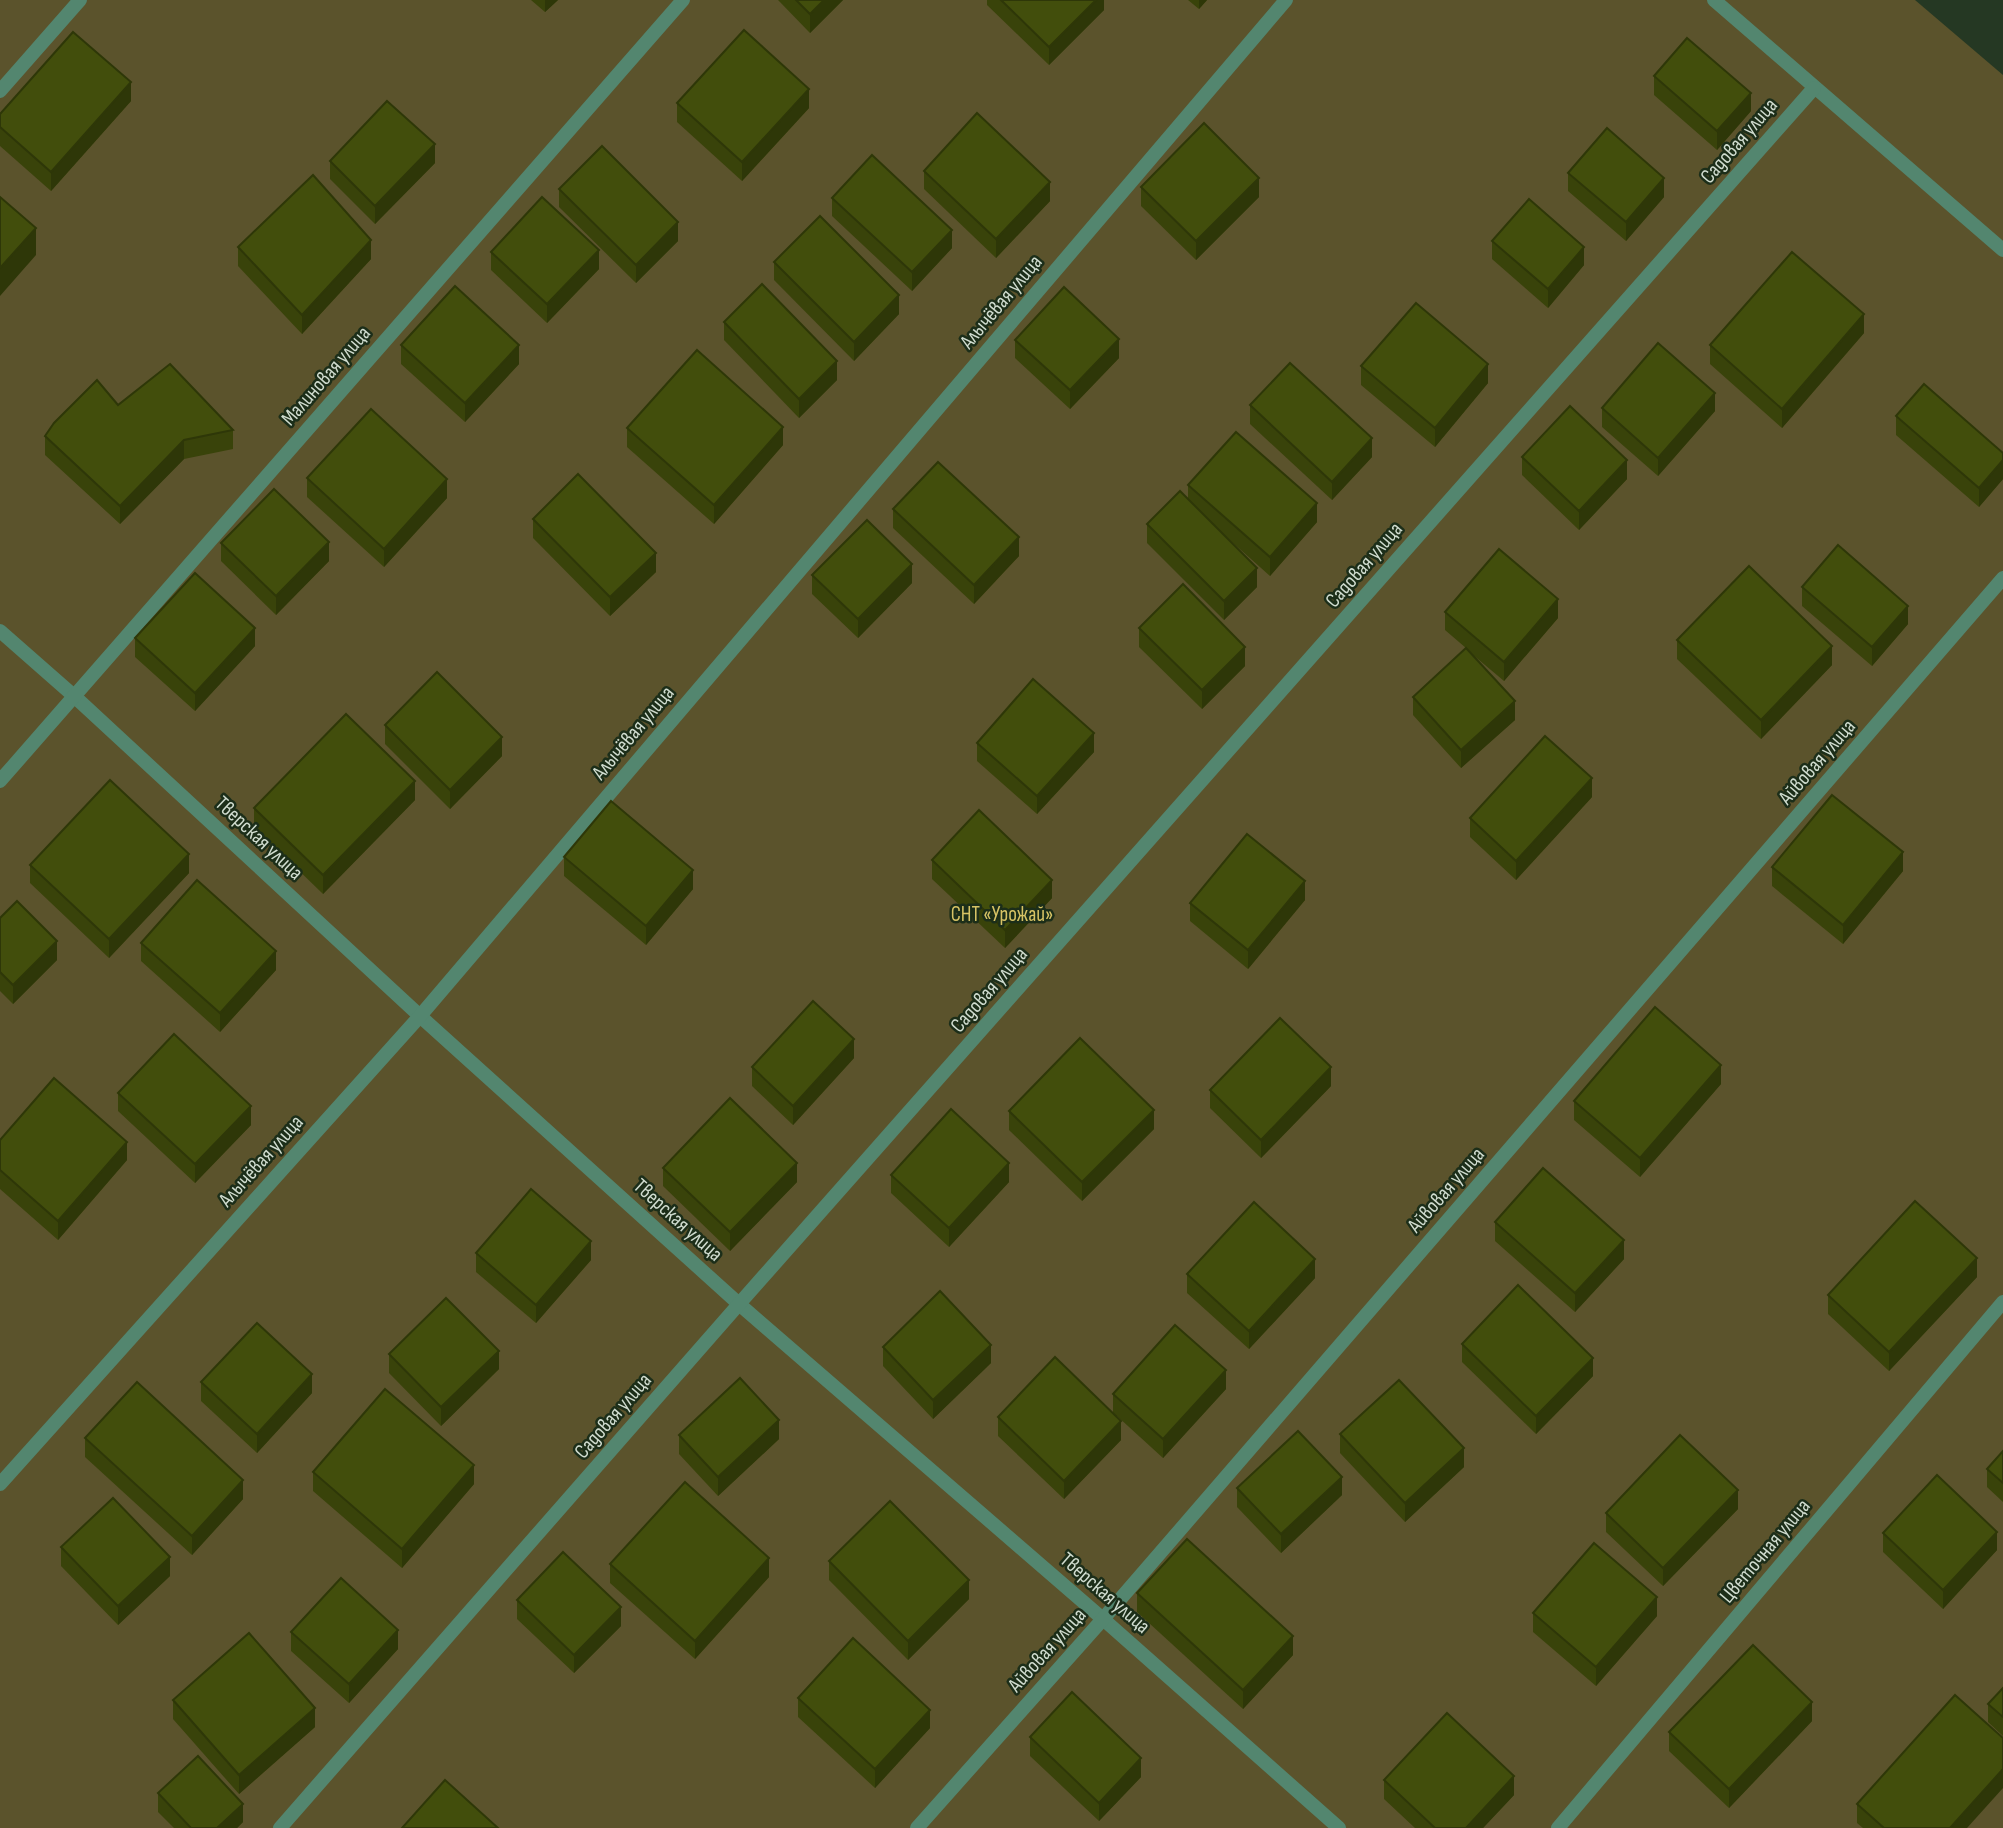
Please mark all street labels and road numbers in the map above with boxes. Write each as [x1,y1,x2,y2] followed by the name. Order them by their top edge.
[1695,93,1783,189] street label: Садовая улица
[954,250,1047,355] street label: Алычёвая улица
[276,321,376,431] street label: Малиновая улица
[1320,517,1408,613] street label: Садовая улица
[586,681,679,786] street label: Алычёвая улица
[1773,714,1861,810] street label: Айвовая улица
[210,791,308,885] street label: Тверская улица
[945,942,1033,1038] street label: Садовая улица
[213,1110,309,1213] street label: Алычёвая улица
[1402,1142,1490,1238] street label: Айвовая улица
[628,1173,728,1267] street label: Тверская улица
[569,1368,657,1464] street label: Садовая улица
[1714,1494,1816,1608] street label: Цветочная улица
[1055,1547,1155,1639] street label: Тверская улица
[1002,1603,1091,1698] street label: Айвовая улица

